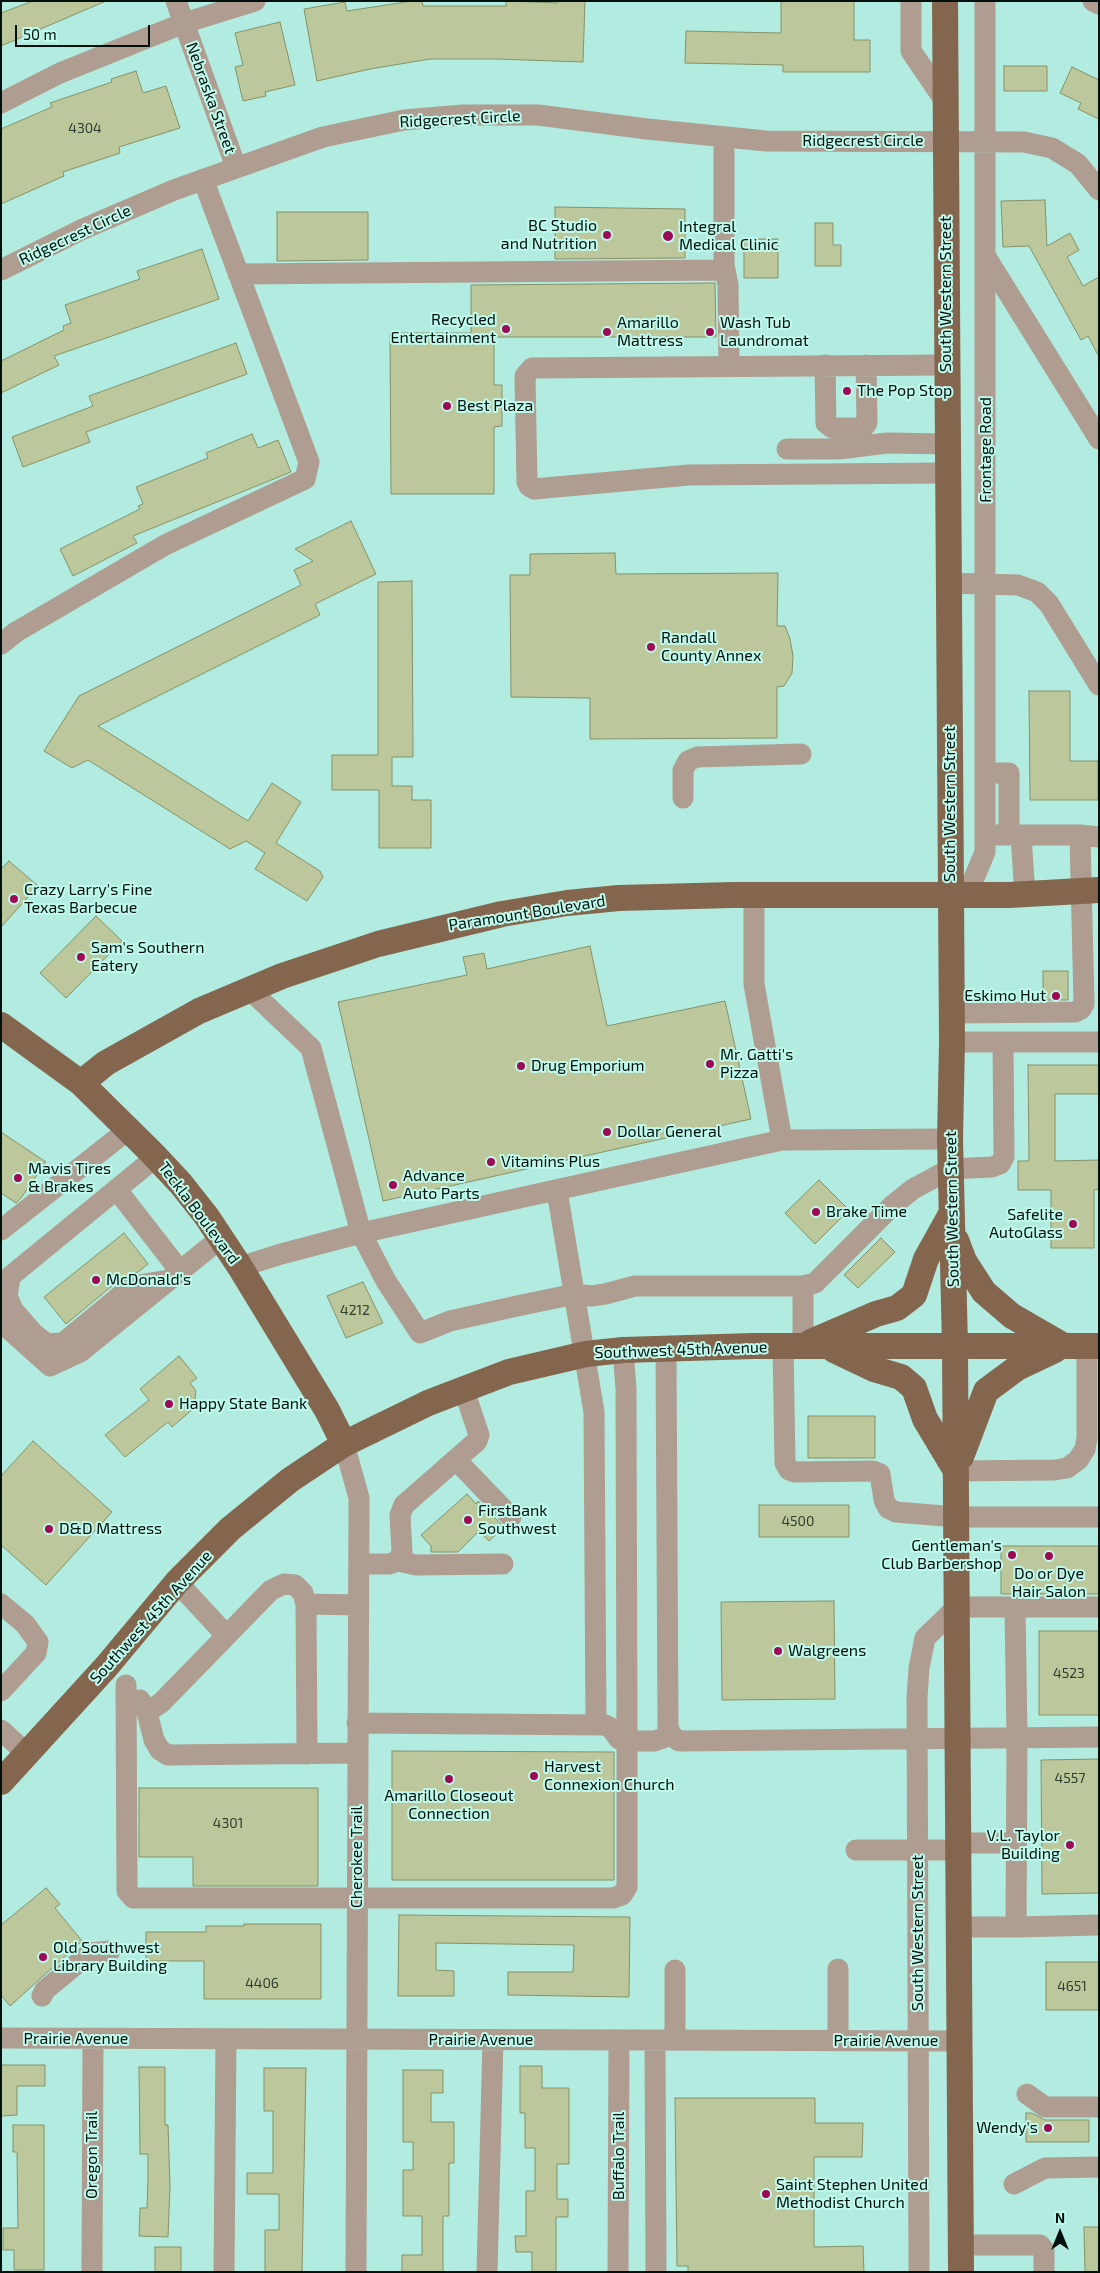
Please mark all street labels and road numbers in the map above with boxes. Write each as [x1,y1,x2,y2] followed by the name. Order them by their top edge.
[182,40,240,156] street label: Nebraska Street
[399,106,521,132] street label: Ridgecrest Circle
[802,131,924,151] street label: Ridgecrest Circle
[16,201,134,269] street label: Ridgecrest Circle
[936,216,956,372] street label: South Western Street
[976,397,996,503] street label: Frontage Road
[940,726,960,882] street label: South Western Street
[447,891,607,935] street label: Paramount Boulevard
[941,1131,963,1287] street label: South Western Street
[154,1158,244,1268] street label: Teckla Boulevard
[594,1337,768,1363] street label: Southwest 45th Avenue
[86,1546,216,1688] street label: Southwest 45th Avenue
[347,1806,367,1908] street label: Cherokee Trail
[908,1855,928,2011] street label: South Western Street
[24,2029,128,2049] street label: Prairie Avenue
[429,2030,533,2050] street label: Prairie Avenue
[834,2031,938,2051] street label: Prairie Avenue
[82,2111,102,2199] street label: Oregon Trail
[609,2112,629,2200] street label: Buffalo Trail

